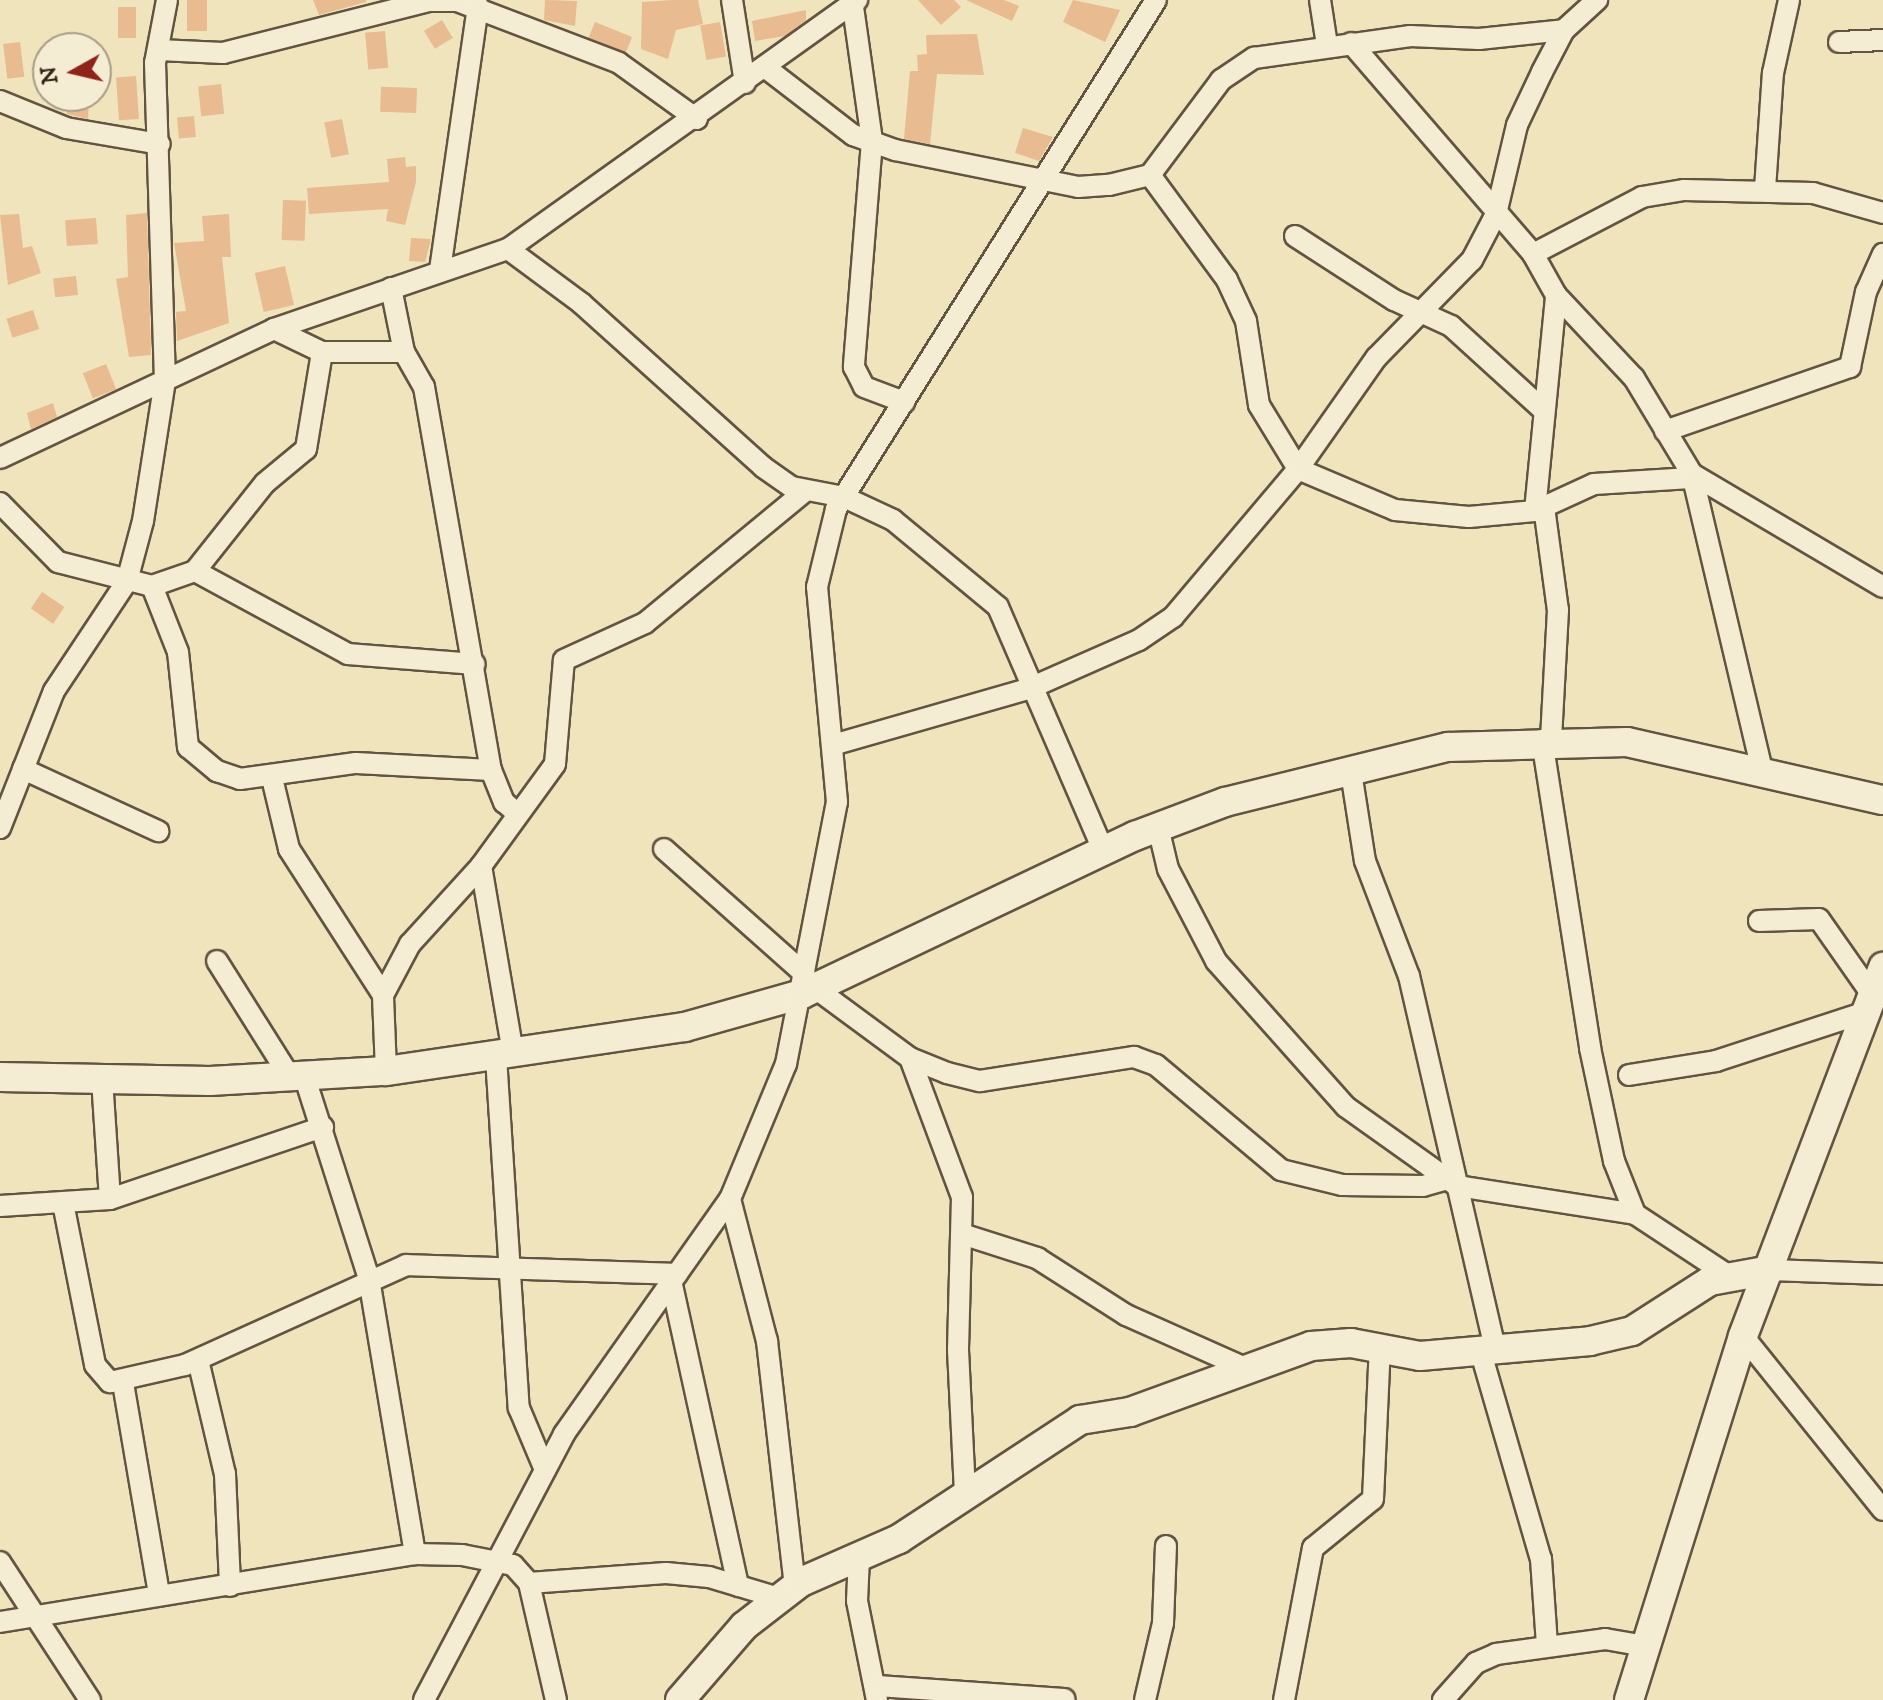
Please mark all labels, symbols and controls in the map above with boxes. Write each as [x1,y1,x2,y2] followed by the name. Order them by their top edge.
[32,32,112,112] north arrow
[35,64,64,86] text: N

